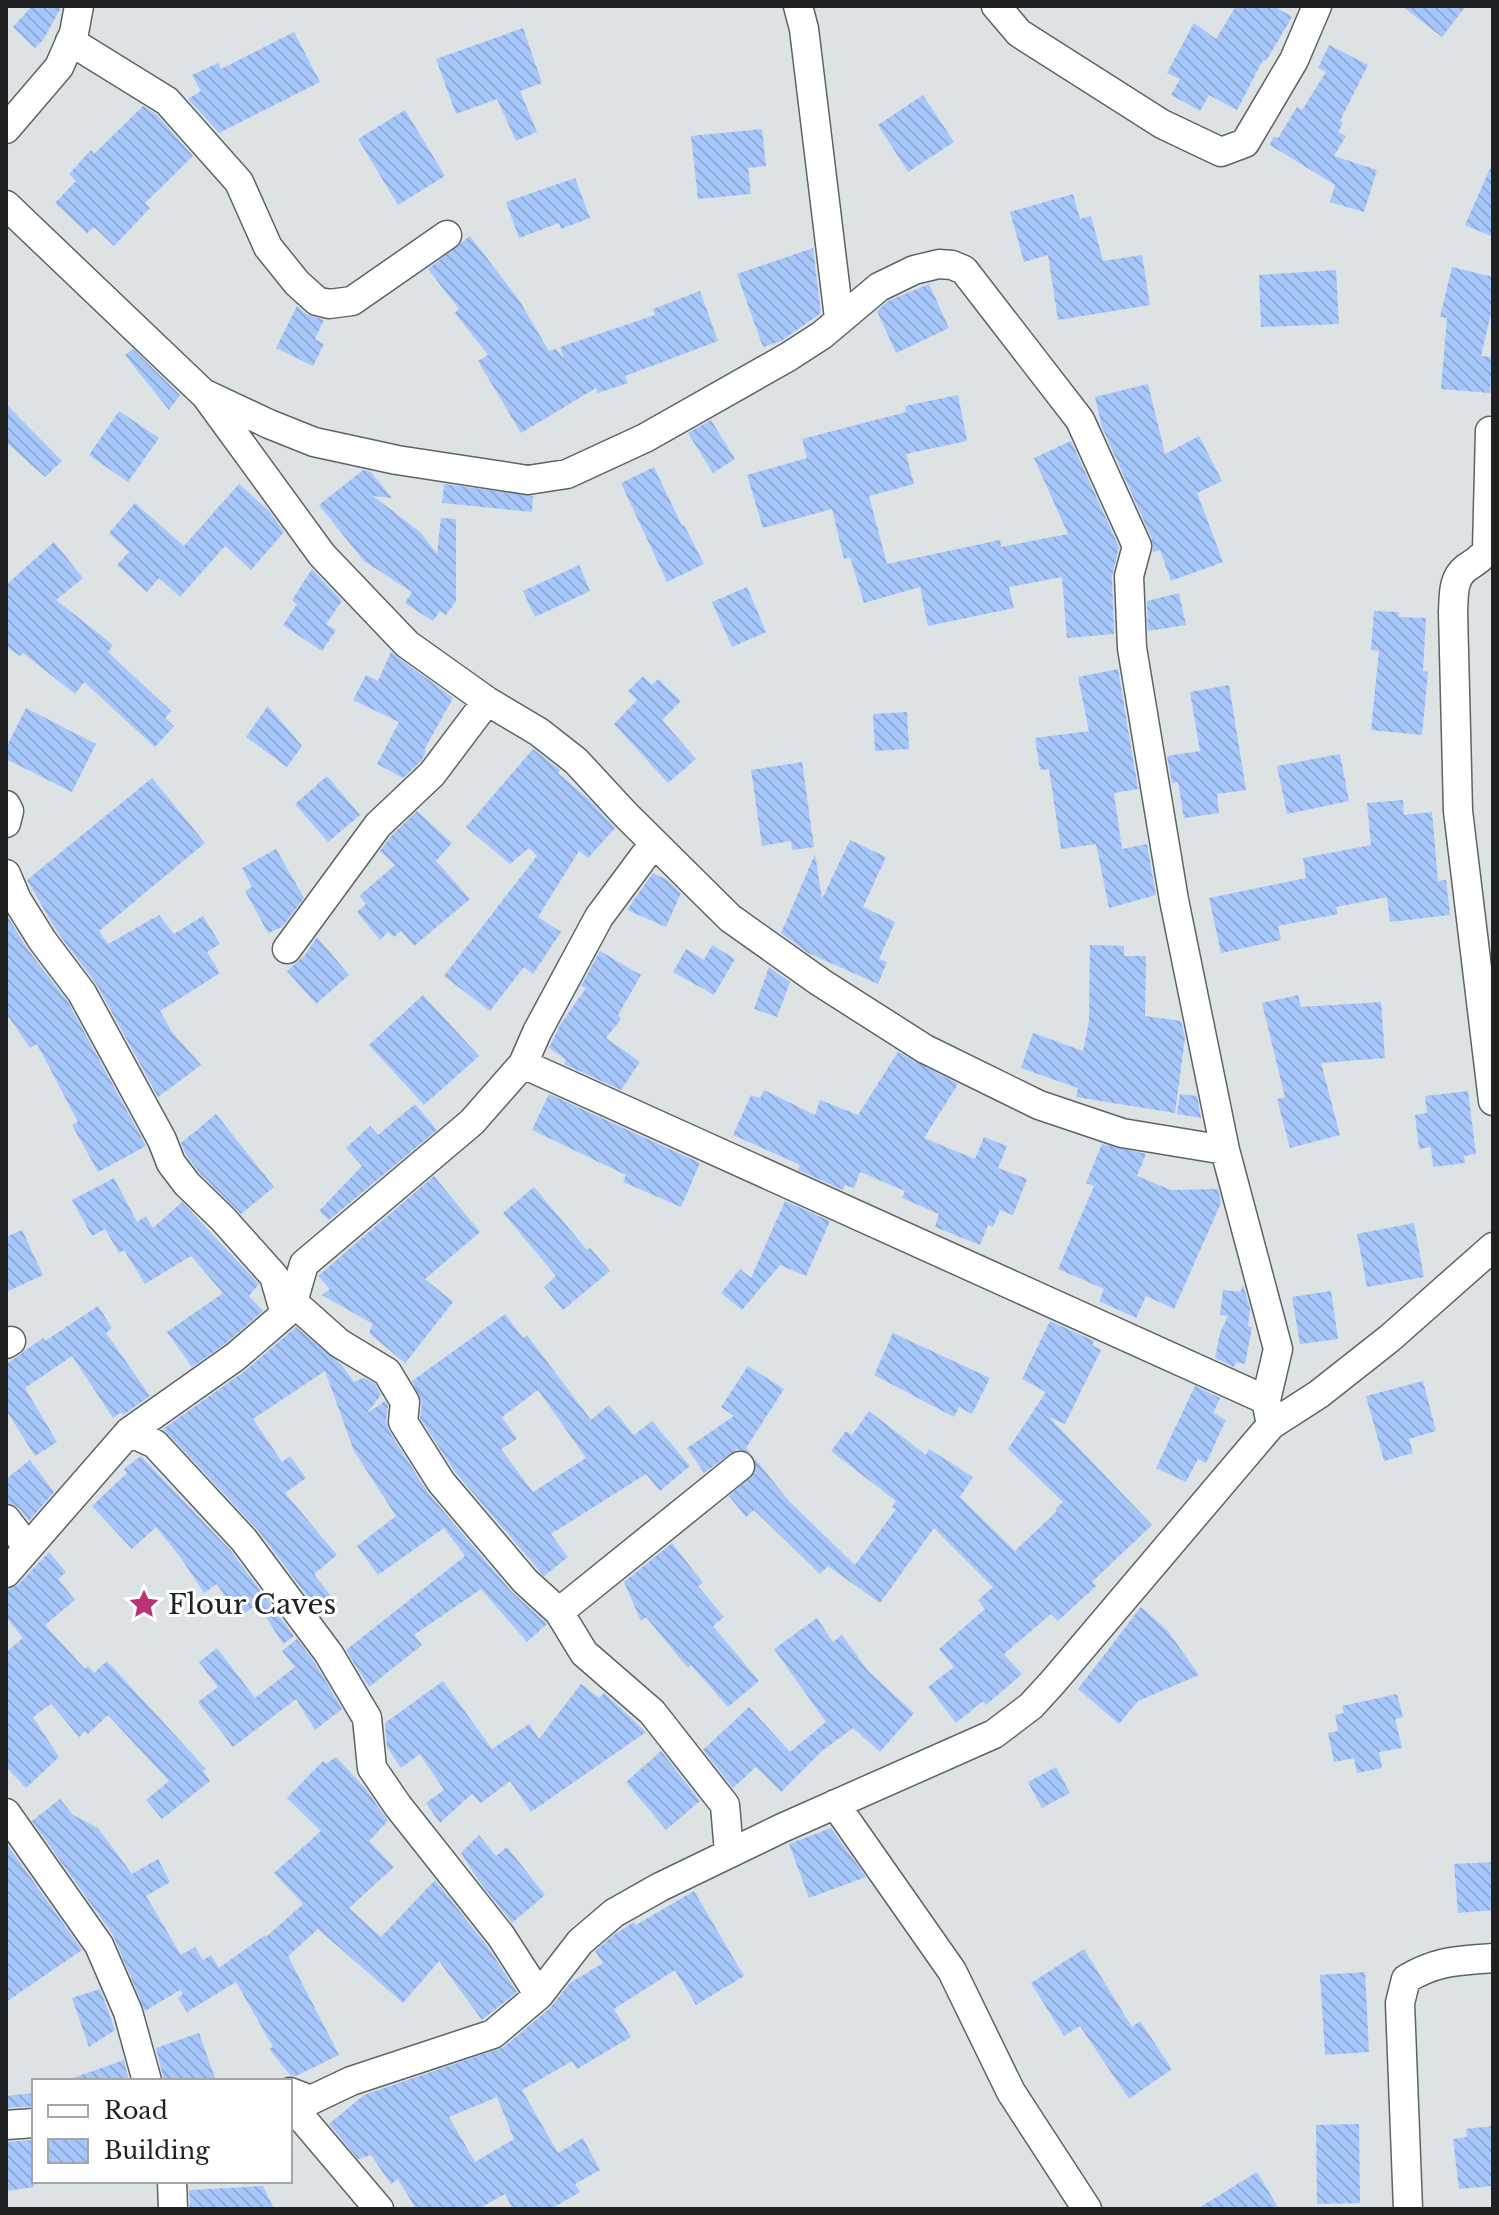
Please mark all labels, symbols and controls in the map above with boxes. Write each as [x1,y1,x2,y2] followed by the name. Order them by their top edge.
[127,1587,161,1621] place icon: Flour Caves
[168,1587,336,1622] place label: Flour Caves
[32,2079,292,2183] legend
[104,2096,168,2125] text: Road
[104,2136,210,2165] text: Building

